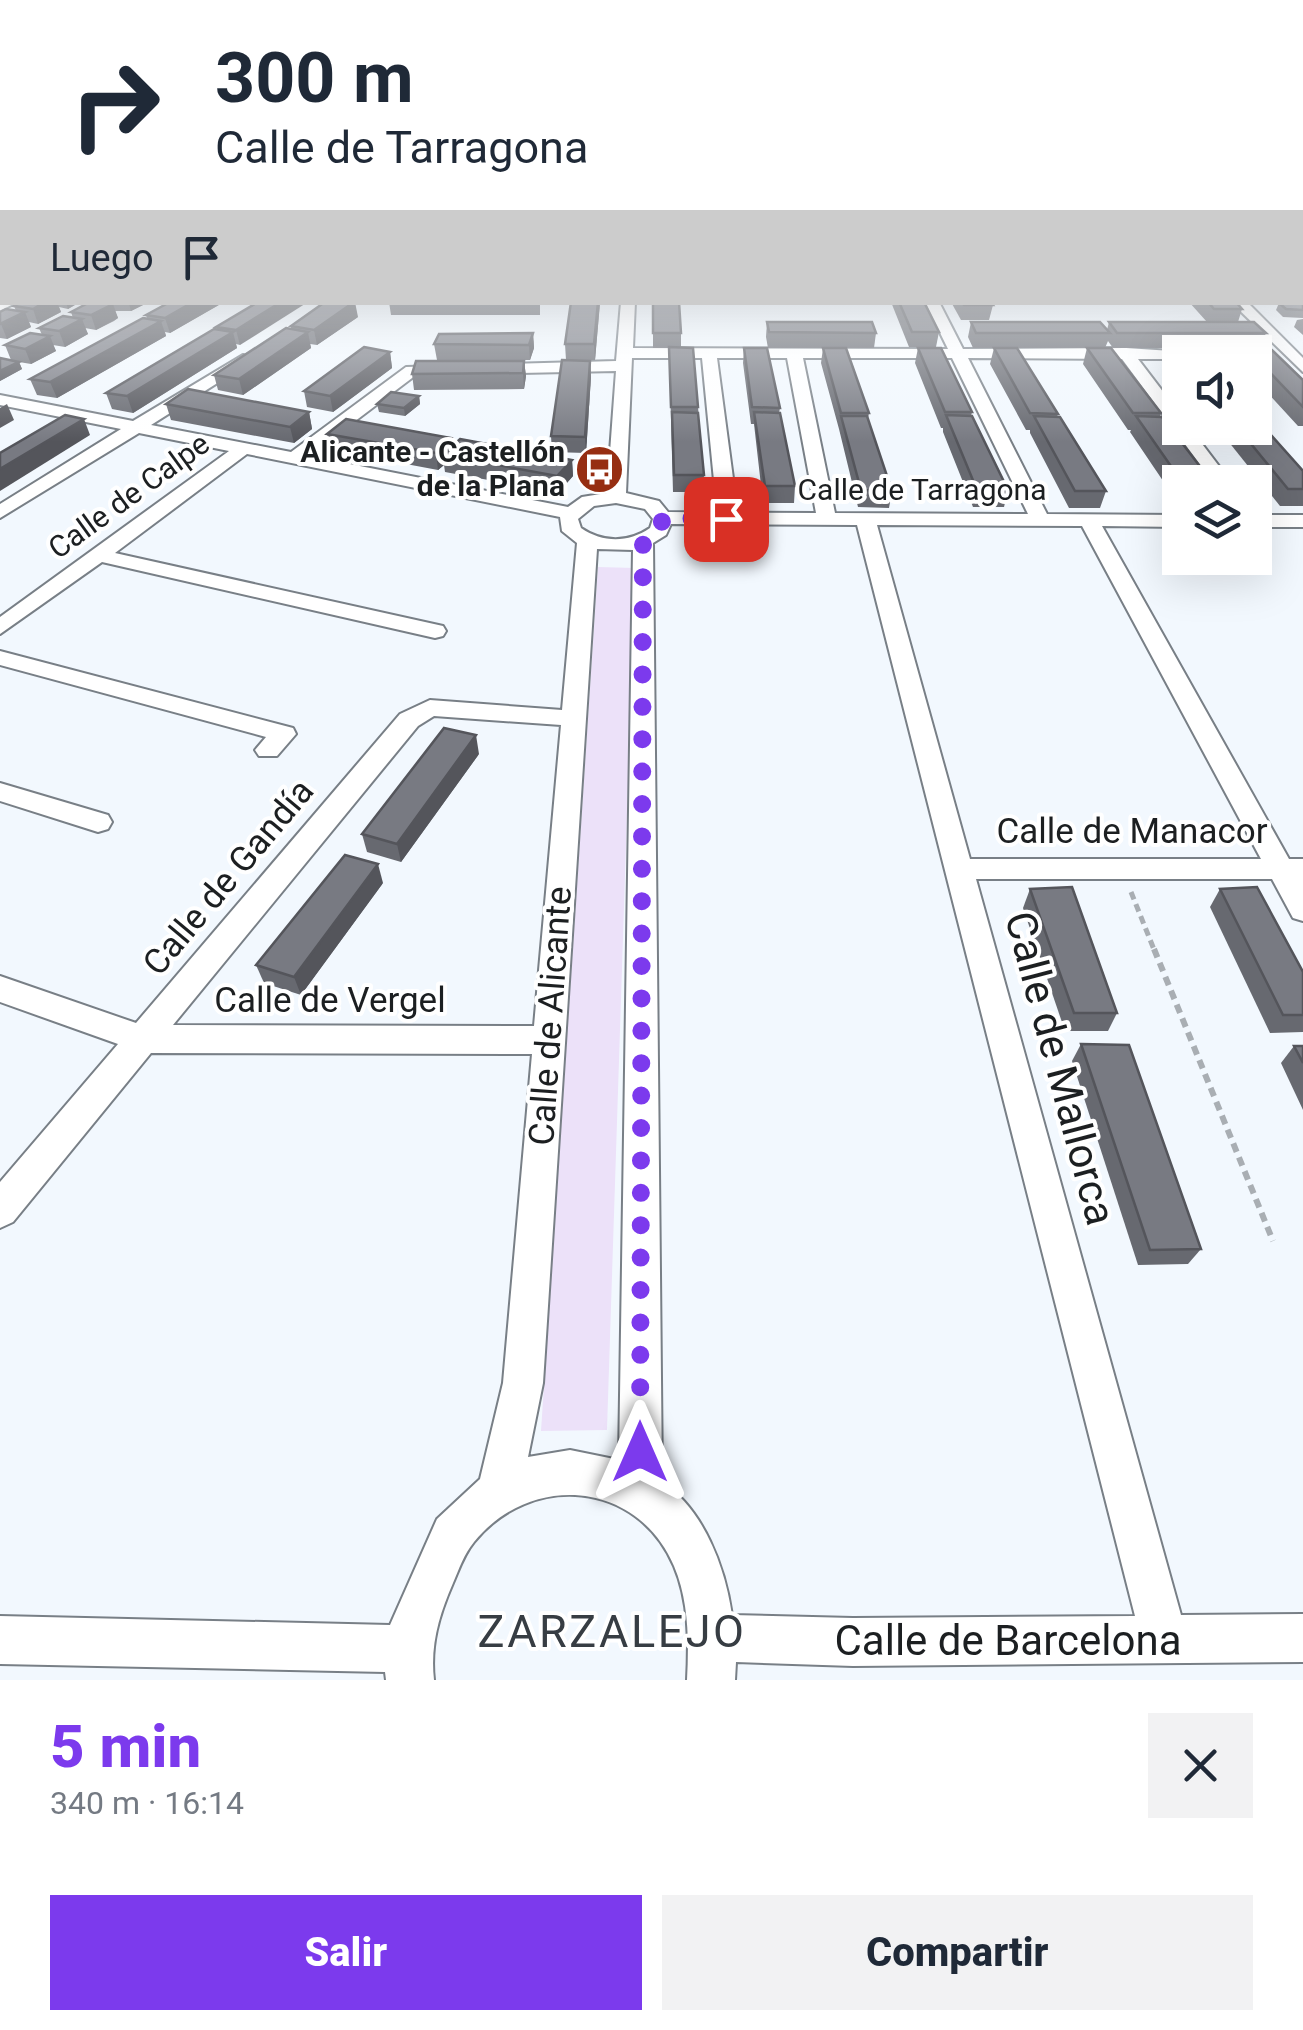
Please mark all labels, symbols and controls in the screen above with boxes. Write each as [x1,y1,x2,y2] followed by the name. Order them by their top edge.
[215,37,414,119] text: 300 m
[50,40,180,170] icon: right
[215,121,588,174] text: Calle de Tarragona
[174,230,229,285] icon: arrive
[50,236,154,280] text: Luego
[1162,335,1272,575] map controls
[1162,335,1272,445] button: sound
[42,426,216,566] street label: Calle de Calpe
[300,434,565,503] place label: Alicante - Castellón de la Plana
[574,443,626,495] bus stop icon: Alicante - Castellón de la Plana
[1162,465,1272,575] button: layers
[798,472,1046,507] street label: Calle de Tarragona
[684,477,769,562] pin
[699,492,754,547] icon: arrive
[135,771,322,983] street label: Calle de Gandía
[996,811,1268,852] street label: Calle de Manacor
[521,885,580,1147] street label: Calle de Alicante
[995,906,1126,1230] street label: Calle de Mallorca
[214,980,446,1021] street label: Calle de Vergel
[588,1400,692,1504] position arrow
[477,1605,747,1658] district label: ZARZALEJO
[835,1616,1182,1665] street label: Calle de Barcelona
[50,1711,201,1782] text: 5 min
[1148,1713,1253,1818] button: close
[50,1784,244,1822] text: 340 m · 16:14
[50,1895,642,2010] button: Salir
[662,1895,1253,2010] button: Compartir

